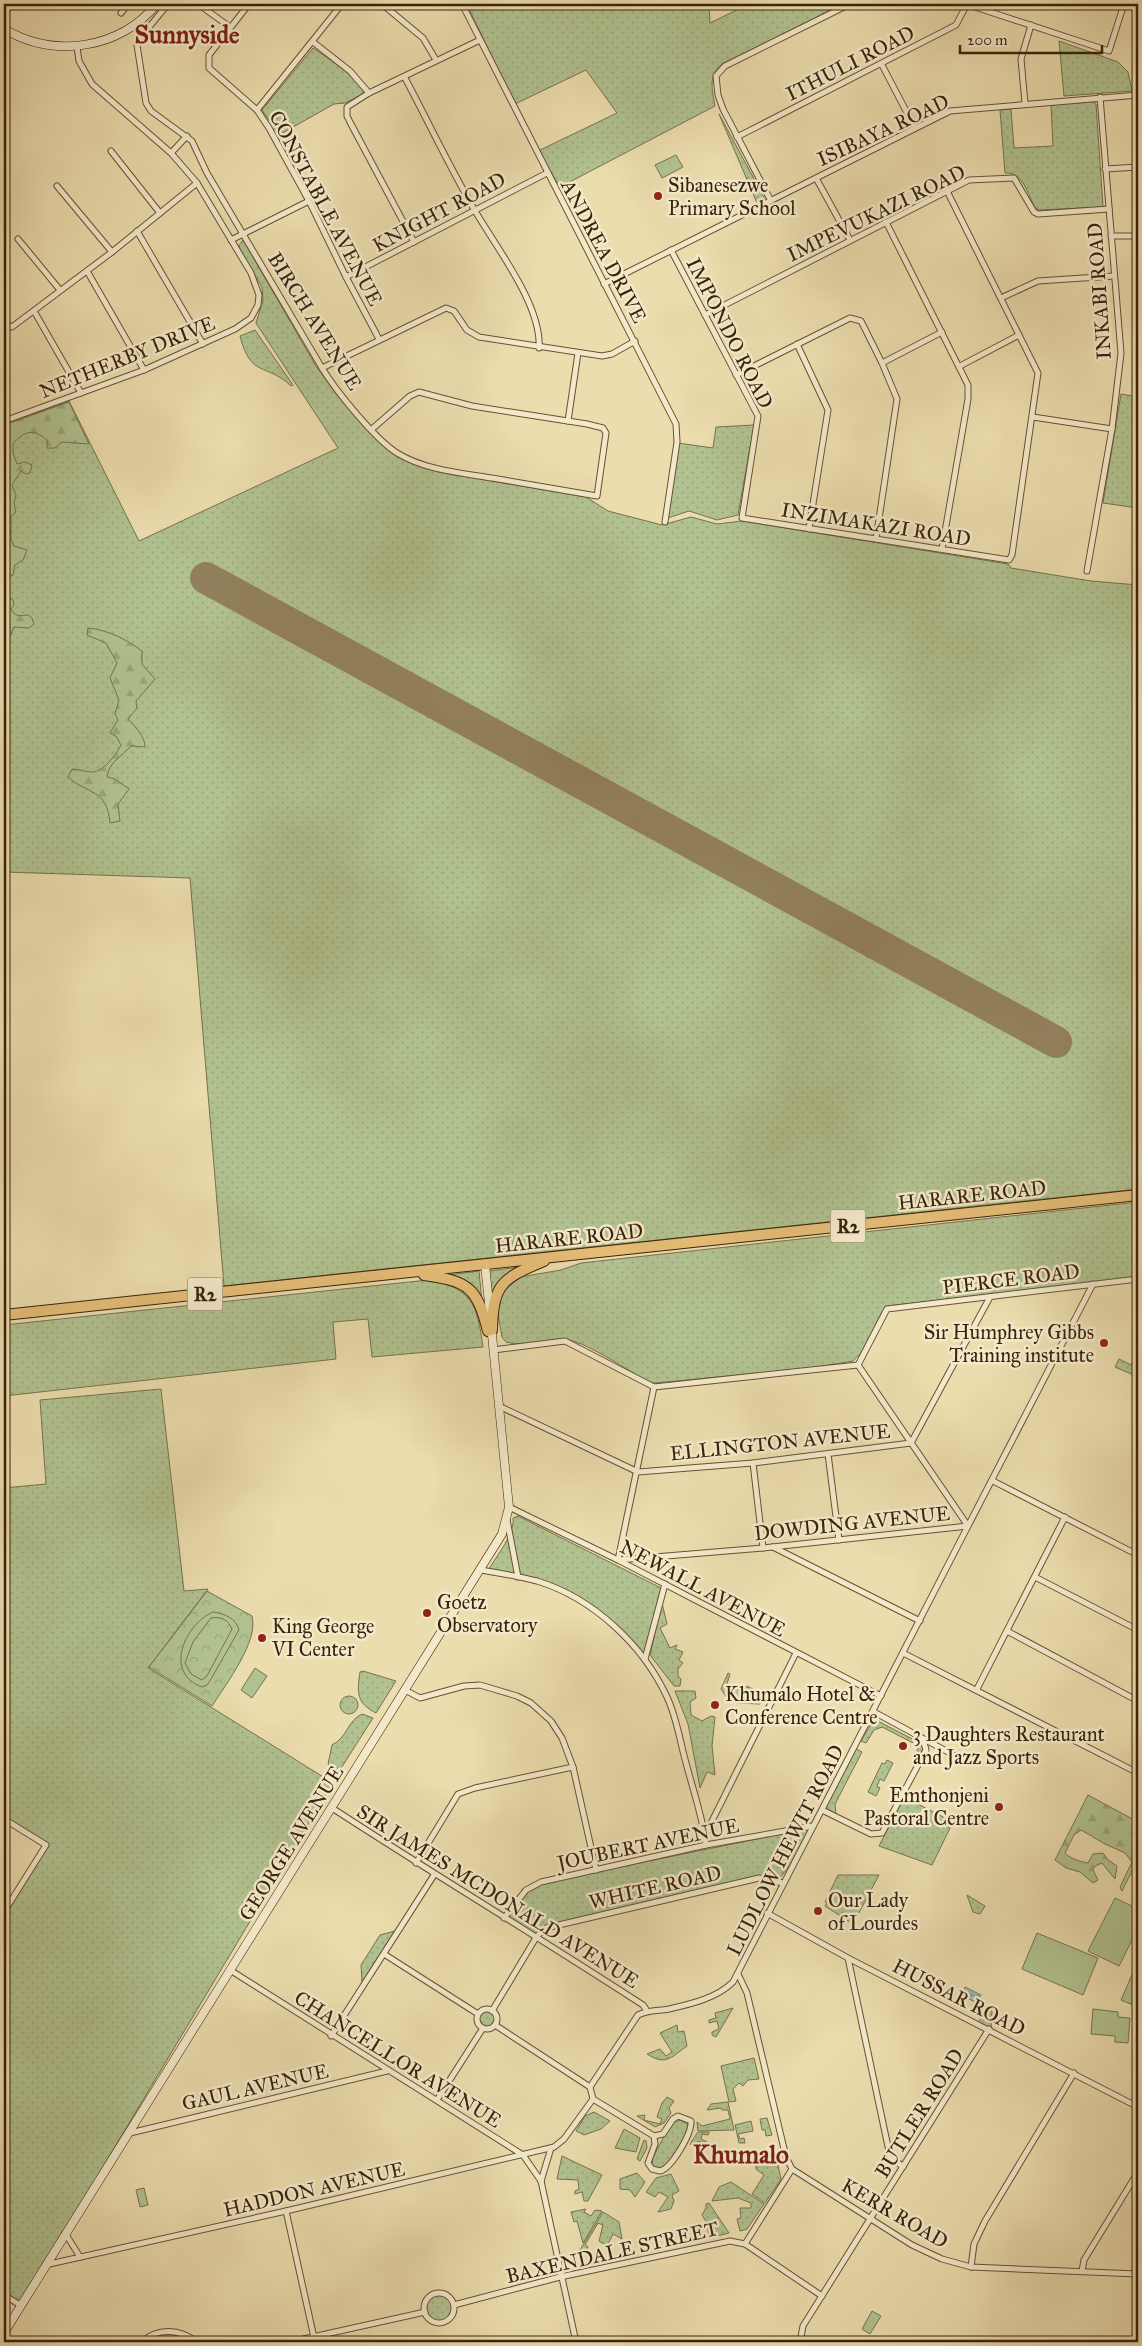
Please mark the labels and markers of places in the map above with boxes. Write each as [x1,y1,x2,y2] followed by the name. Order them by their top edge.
[668,173,796,220] place label: Sibanesezwe Primary School
[652,190,664,202] marker: Sibanesezwe Primary School
[924,1320,1094,1368] place label: Sir Humphrey Gibbs Training institute
[1098,1337,1110,1349] marker: Sir Humphrey Gibbs Training institute
[437,1590,538,1637] place label: Goetz Observatory
[421,1607,433,1619] marker: Goetz Observatory
[271,1614,374,1661] place label: King George VI Center
[256,1632,268,1644] marker: King George VI Center
[725,1682,878,1729] place label: Khumalo Hotel & Conference Centre
[709,1699,721,1711] marker: Khumalo Hotel & Conference Centre
[913,1722,1105,1770] place label: 3 Daughters Restaurant and Jazz Sports
[897,1740,909,1752] marker: 3 Daughters Restaurant and Jazz Sports
[864,1783,989,1830] place label: Emthonjeni Pastoral Centre
[993,1801,1005,1813] marker: Emthonjeni Pastoral Centre
[828,1888,918,1935] place label: Our Lady of Lourdes
[812,1905,824,1917] marker: Our Lady of Lourdes

